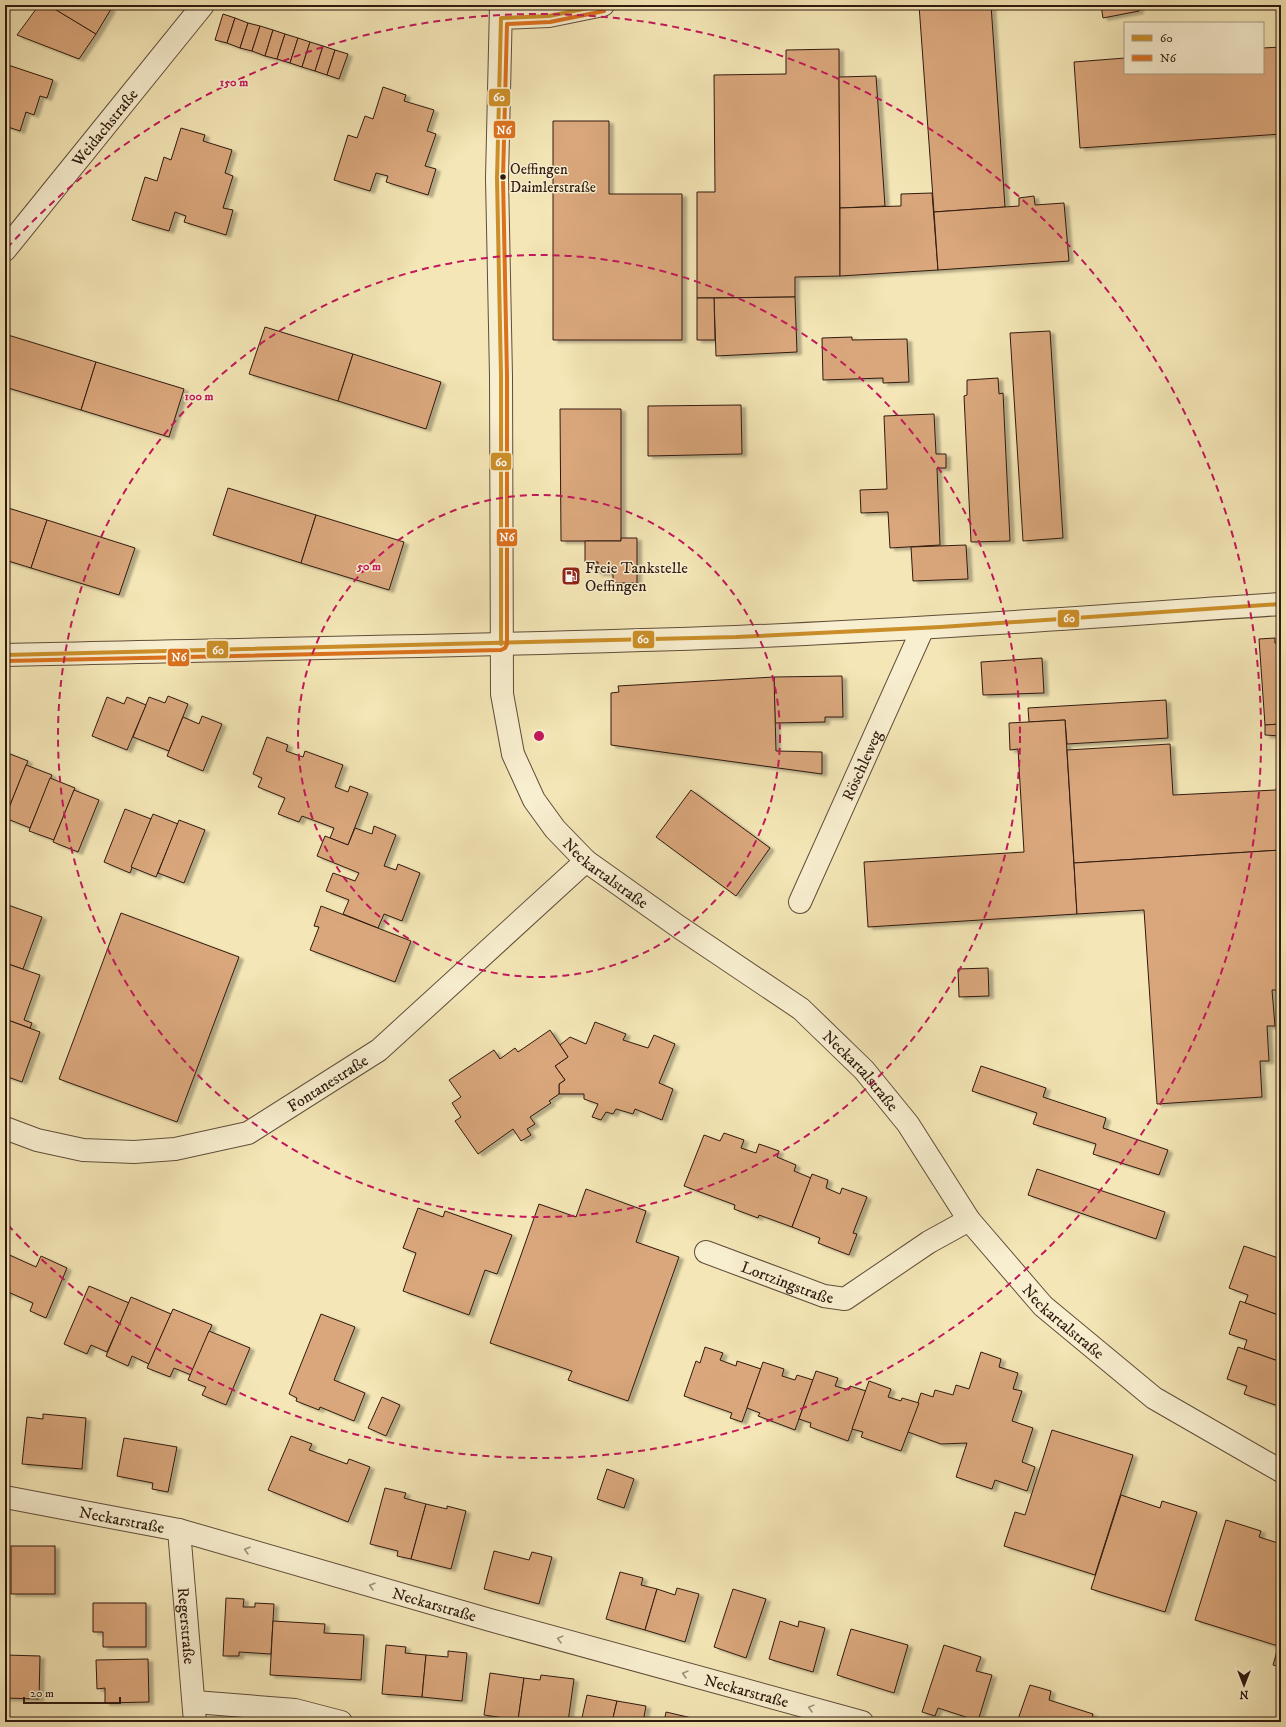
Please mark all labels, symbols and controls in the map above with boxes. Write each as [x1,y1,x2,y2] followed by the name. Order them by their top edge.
[1124,22,1264,74] legend
[1160,31,1173,46] text: 60
[1160,51,1177,66] text: N6
[220,75,248,90] text: 150 m
[67,85,143,171] street label: Weidachstraße
[488,88,511,107] line badge: 60
[493,91,505,105] text: 60
[493,120,516,139] line badge: N6
[497,124,513,138] text: N6
[510,160,596,197] place label: Oeffingen Daimlerstraße
[498,172,508,182] marker: Oeffingen Daimlerstraße
[185,389,213,404] text: 100 m
[490,452,512,471] line badge: 60
[495,456,507,470] text: 60
[496,528,518,547] line badge: N6
[500,531,516,545] text: N6
[585,558,688,596] place label: Freie Tankstelle Oeffingen
[356,559,381,574] text: 50 m
[560,565,582,587] fuel station icon: Freie Tankstelle Oeffingen
[1057,609,1080,628] line badge: 60
[1063,612,1075,626] text: 60
[632,630,655,649] line badge: 60
[637,633,649,647] text: 60
[206,640,229,659] line badge: 60
[212,644,224,658] text: 60
[167,648,190,667] line badge: N6
[172,651,188,665] text: N6
[838,727,887,804] street label: Röschleweg
[532,729,546,743] centre of rings
[558,834,652,913] street label: Neckartalstraße
[818,1026,903,1116] street label: Neckartalstraße
[284,1050,372,1117] street label: Fontanestraße
[738,1257,835,1308] street label: Lortzingstraße
[1018,1280,1108,1364] street label: Neckartalstraße
[77,1502,166,1538] street label: Neckarstraße
[244,1546,251,1555] one-way arrow
[369,1582,376,1591] one-way arrow
[390,1583,479,1627] street label: Neckarstraße
[173,1587,199,1665] street label: Regerstraße
[557,1636,563,1644] one-way arrow
[1224,1665,1264,1705] north arrow
[682,1670,689,1679] one-way arrow
[702,1670,791,1713] street label: Neckarstraße
[24,1679,120,1705] scale bar
[30,1686,54,1701] text: 20 m
[1239,1687,1249,1701] text: N
[807,1704,814,1713] one-way arrow

